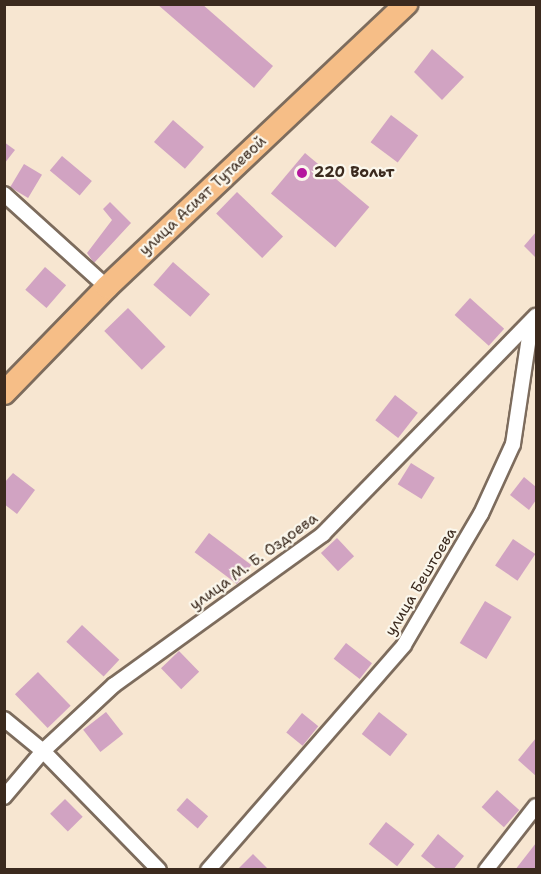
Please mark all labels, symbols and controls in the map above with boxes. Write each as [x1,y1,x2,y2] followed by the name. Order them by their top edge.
[136,133,270,259] street label: улица Асият Тутаевой
[314,164,395,182] place label: 220 Вольт
[295,166,309,180] marker: 220 Вольт
[187,510,321,614] street label: улица М. Б. Оздоева
[382,525,460,639] street label: улица Бештоева

